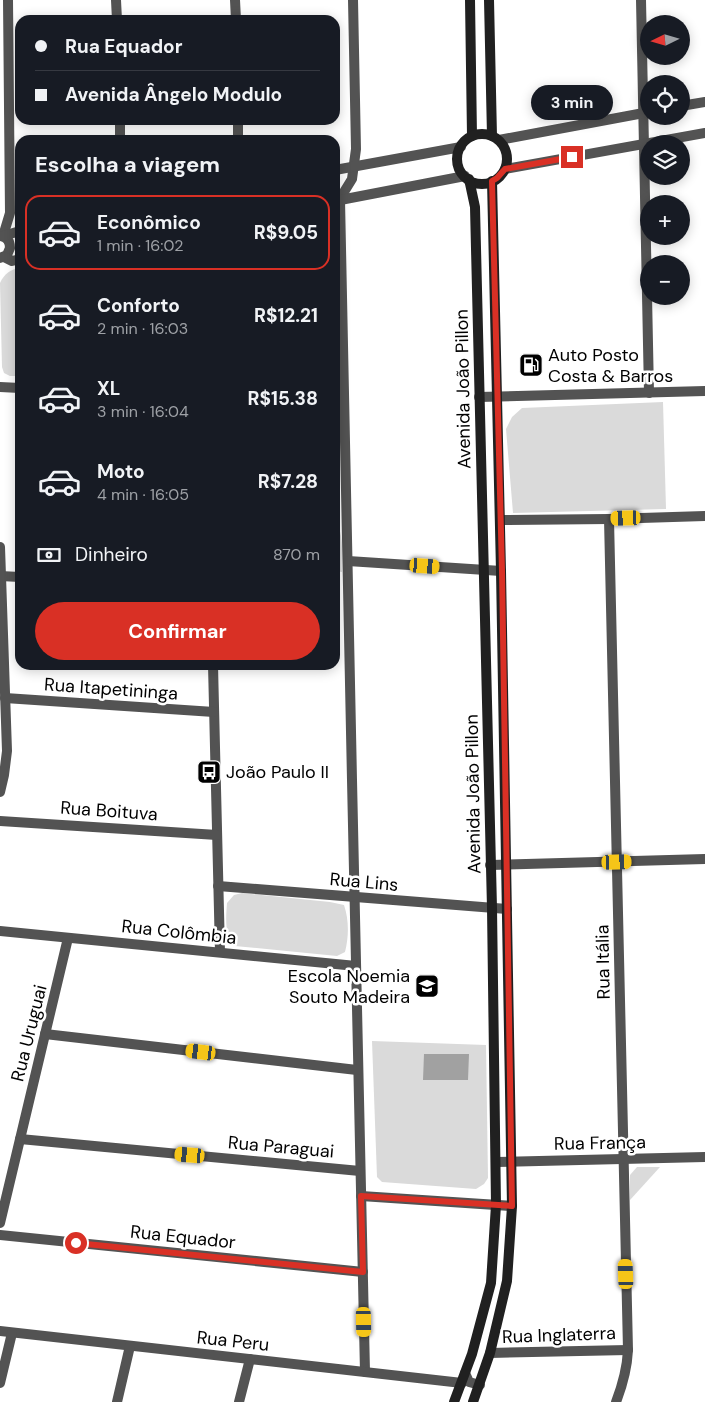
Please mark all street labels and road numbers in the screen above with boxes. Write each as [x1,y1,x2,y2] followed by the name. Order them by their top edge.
[450,309,476,469] street label: Avenida João Pillon
[43,672,179,706] street label: Rua Itapetininga
[460,714,486,874] street label: Avenida João Pillon
[59,796,159,826] street label: Rua Boituva
[329,867,399,897] street label: Rua Lins
[120,914,238,950] street label: Rua Colômbia
[590,924,616,1000] street label: Rua Itália
[5,982,53,1084] street label: Rua Uruguai
[227,1130,335,1164] street label: Rua Paraguai
[554,1130,646,1156] street label: Rua França
[129,1220,237,1254] street label: Rua Equador
[502,1321,616,1349] street label: Rua Inglaterra
[196,1325,270,1357] street label: Rua Peru

